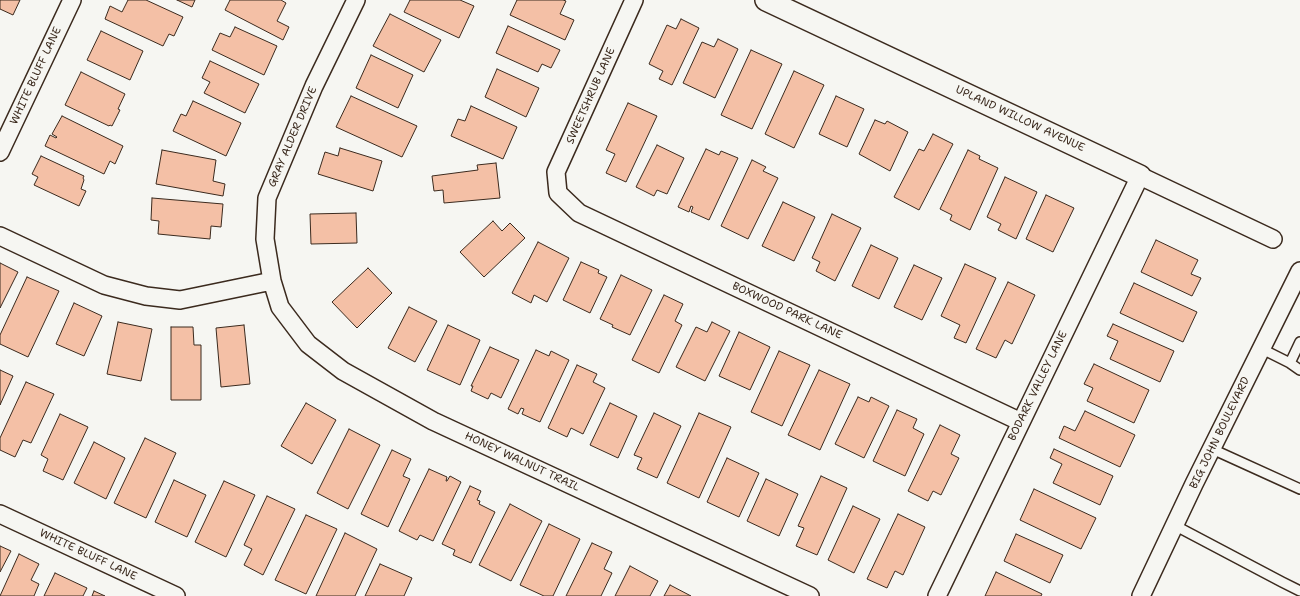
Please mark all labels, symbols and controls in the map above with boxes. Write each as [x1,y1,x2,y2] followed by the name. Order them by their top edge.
[8,25,64,127] street label: WHITE BLUFF LANE
[564,46,618,146] street label: SWEETSHRUB LANE
[953,83,1087,155] street label: UPLAND WILLOW AVENUE
[266,85,320,189] street label: GRAY ALDER DRIVE
[730,280,844,342] street label: BOXWOOD PARK LANE
[1006,329,1070,443] street label: BODARK VALLEY LANE
[1187,375,1253,491] street label: BIG JOHN BOULEVARD
[462,430,582,494] street label: HONEY WALNUT TRAIL
[37,527,139,583] street label: WHITE BLUFF LANE

